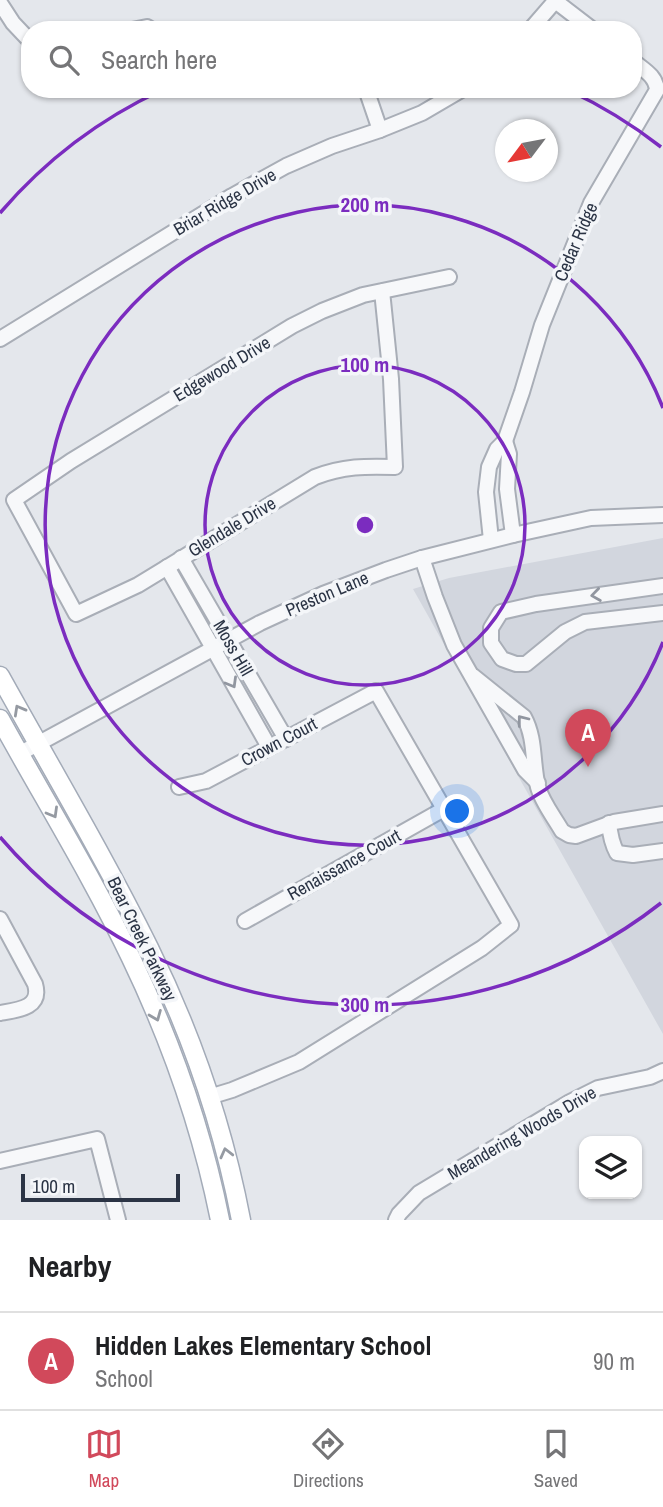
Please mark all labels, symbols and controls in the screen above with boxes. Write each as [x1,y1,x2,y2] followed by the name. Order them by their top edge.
[21,21,642,98] search box
[45,41,83,79] icon: search
[101,42,217,77] text: Search here
[495,119,558,182] north arrow
[169,162,281,241] street label: Briar Ridge Drive
[341,190,389,219] text: 200 m
[548,198,603,285] street label: Cedar Ridge
[169,330,275,407] street label: Edgewood Drive
[341,350,389,379] text: 100 m
[183,491,280,563] street label: Glendale Drive
[353,513,377,537] centre of rings
[282,565,372,622] street label: Preston Lane
[590,587,601,602] one-way arrow
[207,615,259,680] street label: Moss Hill
[224,676,237,689] one-way arrow
[13,705,27,717] one-way arrow
[565,709,611,767] pin: A
[236,711,321,772] street label: Crown Court
[518,715,531,727] one-way arrow
[440,794,474,828] your location
[45,806,58,819] one-way arrow
[282,823,405,906] street label: Renaissance Court
[102,872,184,1006] street label: Bear Creek Parkway
[341,990,389,1019] text: 300 m
[148,1009,162,1021] one-way arrow
[443,1080,601,1185] street label: Meandering Woods Drive
[579,1136,642,1199] map controls
[579,1136,642,1199] button: layers
[220,1148,234,1160] one-way arrow
[21,1171,180,1203] scale bar
[32,1173,75,1199] text: 100 m
[28,1246,111,1286] text: Nearby
[95,1328,432,1363] text: Hidden Lakes Elementary School
[44,1346,58,1377] text: A
[593,1346,635,1377] text: 90 m
[95,1363,153,1394] text: School
[85,1425,123,1493] tab: Map
[293,1425,364,1493] tab: Directions
[534,1425,578,1493] tab: Saved

